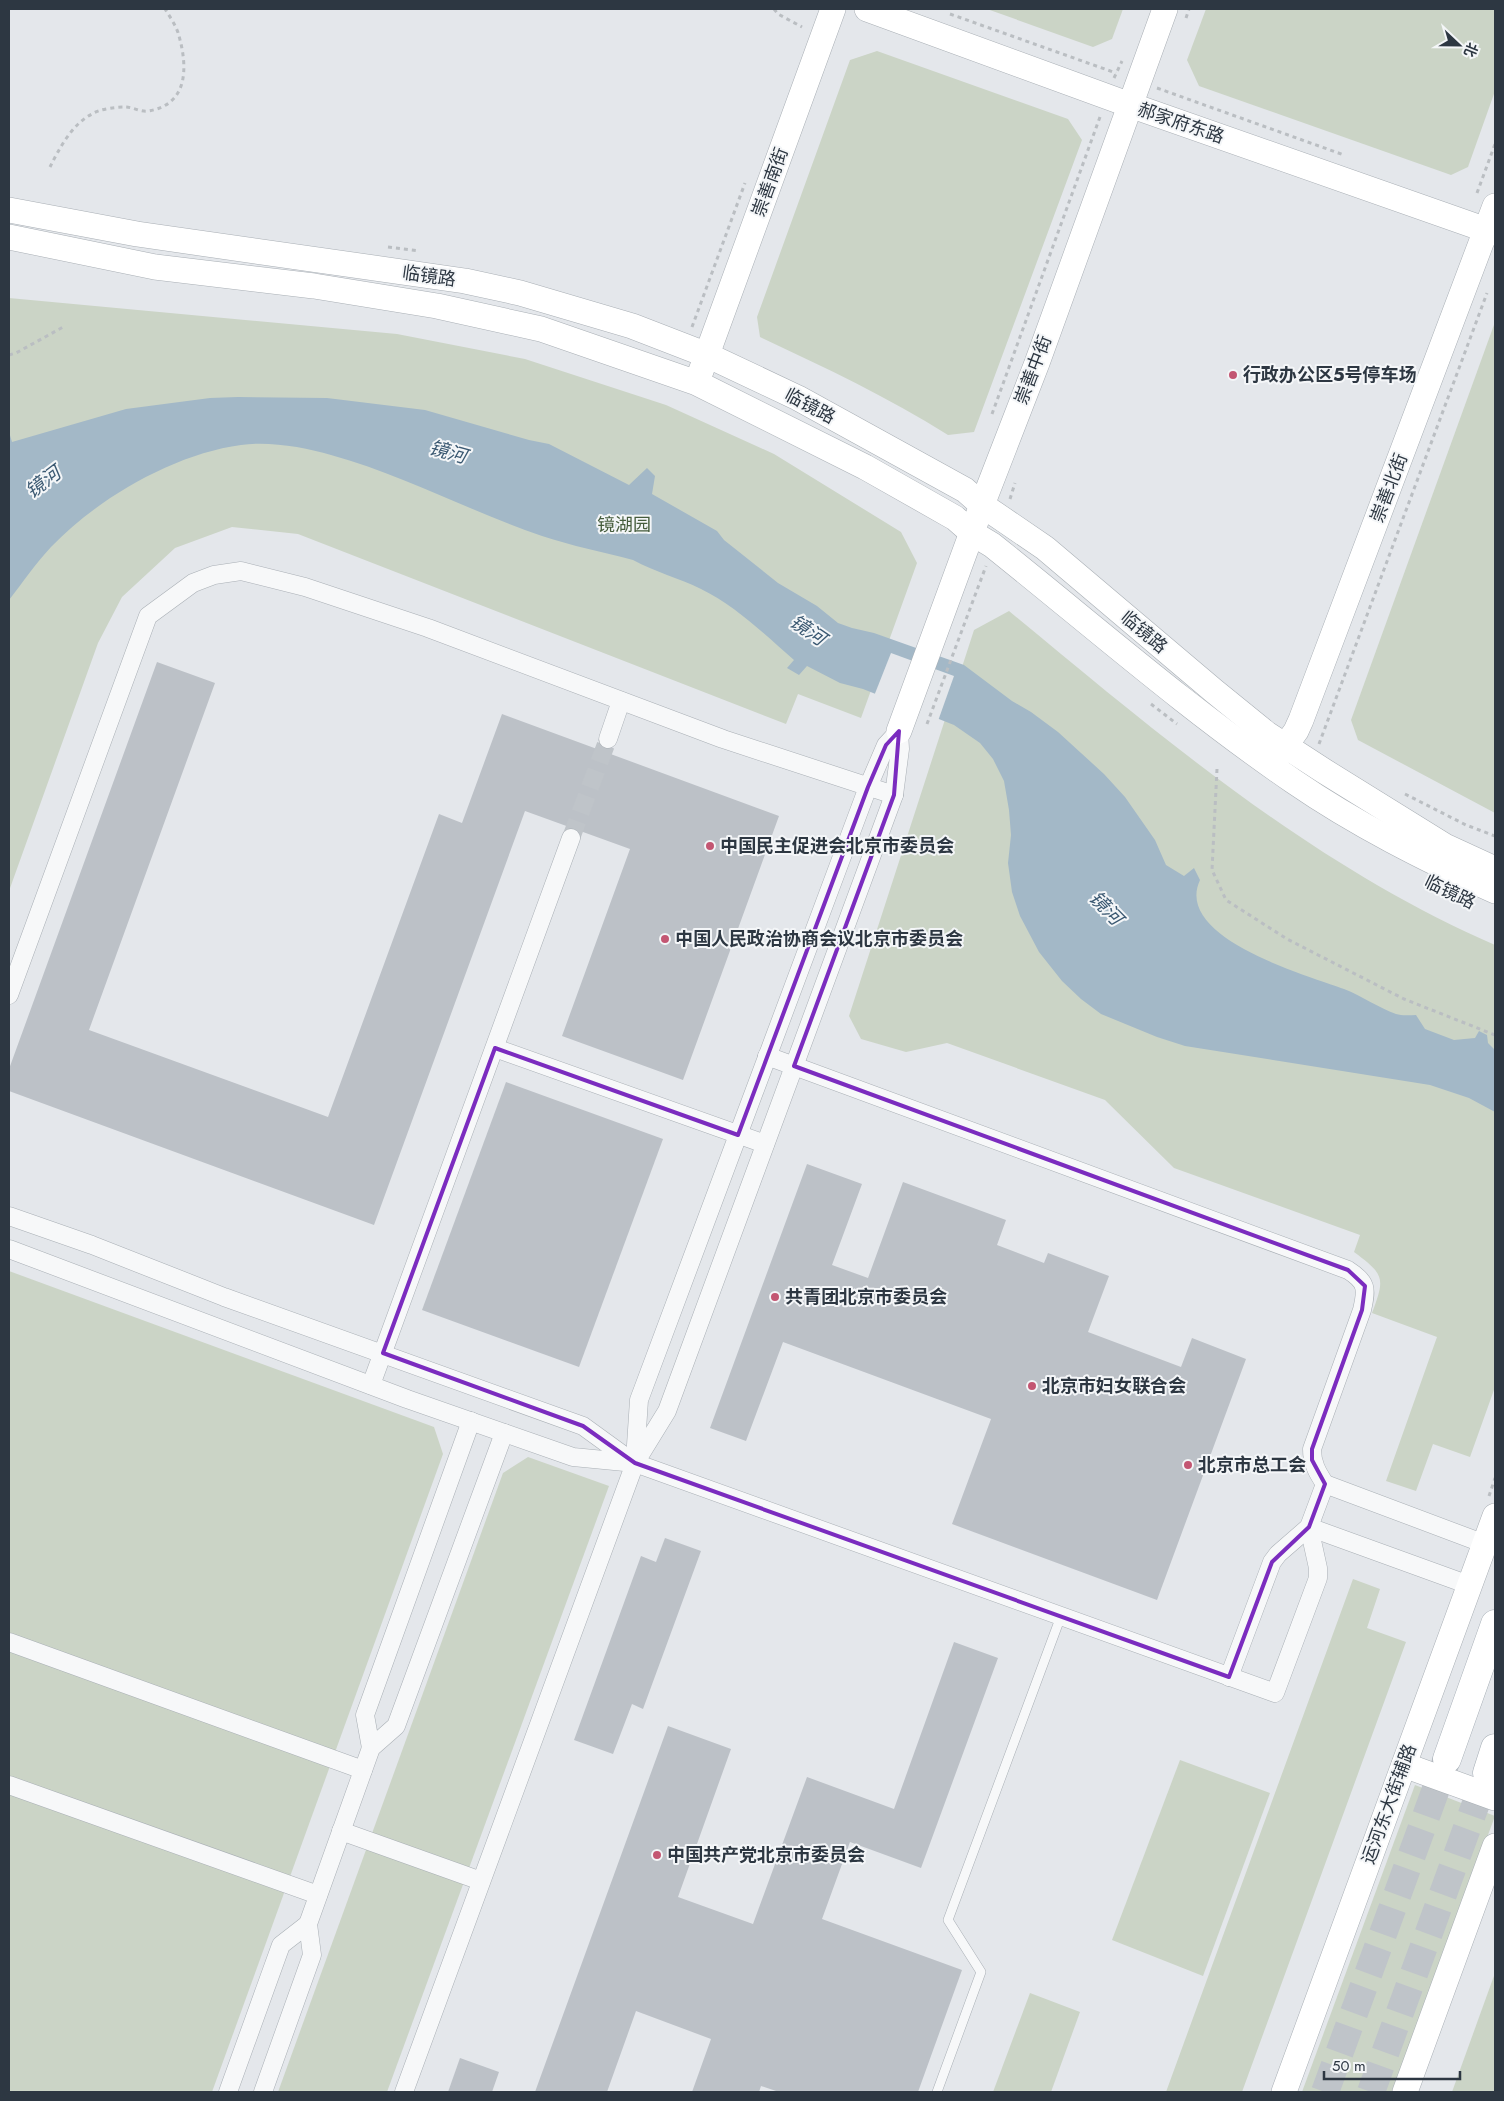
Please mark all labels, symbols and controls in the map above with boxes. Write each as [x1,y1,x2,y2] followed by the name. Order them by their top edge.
[1434,20,1484,70] north arrow
[1459,40,1483,60] text: 北
[1134,96,1228,150] street label: 郝家府东路
[745,144,795,220] street label: 崇善南街
[400,259,458,293] street label: 临镜路
[1008,332,1058,408] street label: 崇善中街
[1243,362,1417,388] place label: 行政办公区5号停车场
[1227,369,1239,381] marker: 行政办公区5号停车场
[780,382,840,430] street label: 临镜路
[426,434,474,471] water label: 镜河
[1364,450,1414,526] street label: 崇善北街
[20,457,69,504] water label: 镜河
[597,512,651,538] park label: 镜湖园
[1115,605,1173,659] street label: 临镜路
[785,608,835,654] water label: 镜河
[720,833,954,859] place label: 中国民主促进会北京市委员会
[704,840,716,852] marker: 中国民主促进会北京市委员会
[1420,868,1480,916] street label: 临镜路
[1083,885,1132,934] water label: 镜河
[675,926,963,952] place label: 中国人民政治协商会议北京市委员会
[659,933,671,945] marker: 中国人民政治协商会议北京市委员会
[785,1284,947,1310] place label: 共青团北京市委员会
[769,1291,781,1303] marker: 共青团北京市委员会
[1042,1373,1186,1399] place label: 北京市妇女联合会
[1026,1380,1038,1392] marker: 北京市妇女联合会
[1198,1452,1306,1478] place label: 北京市总工会
[1182,1459,1194,1471] marker: 北京市总工会
[1355,1740,1423,1868] street label: 运河东大街辅路
[667,1842,865,1868] place label: 中国共产党北京市委员会
[651,1849,663,1861] marker: 中国共产党北京市委员会
[1324,2048,1460,2080] scale bar
[1332,2055,1366,2077] text: 50 m

